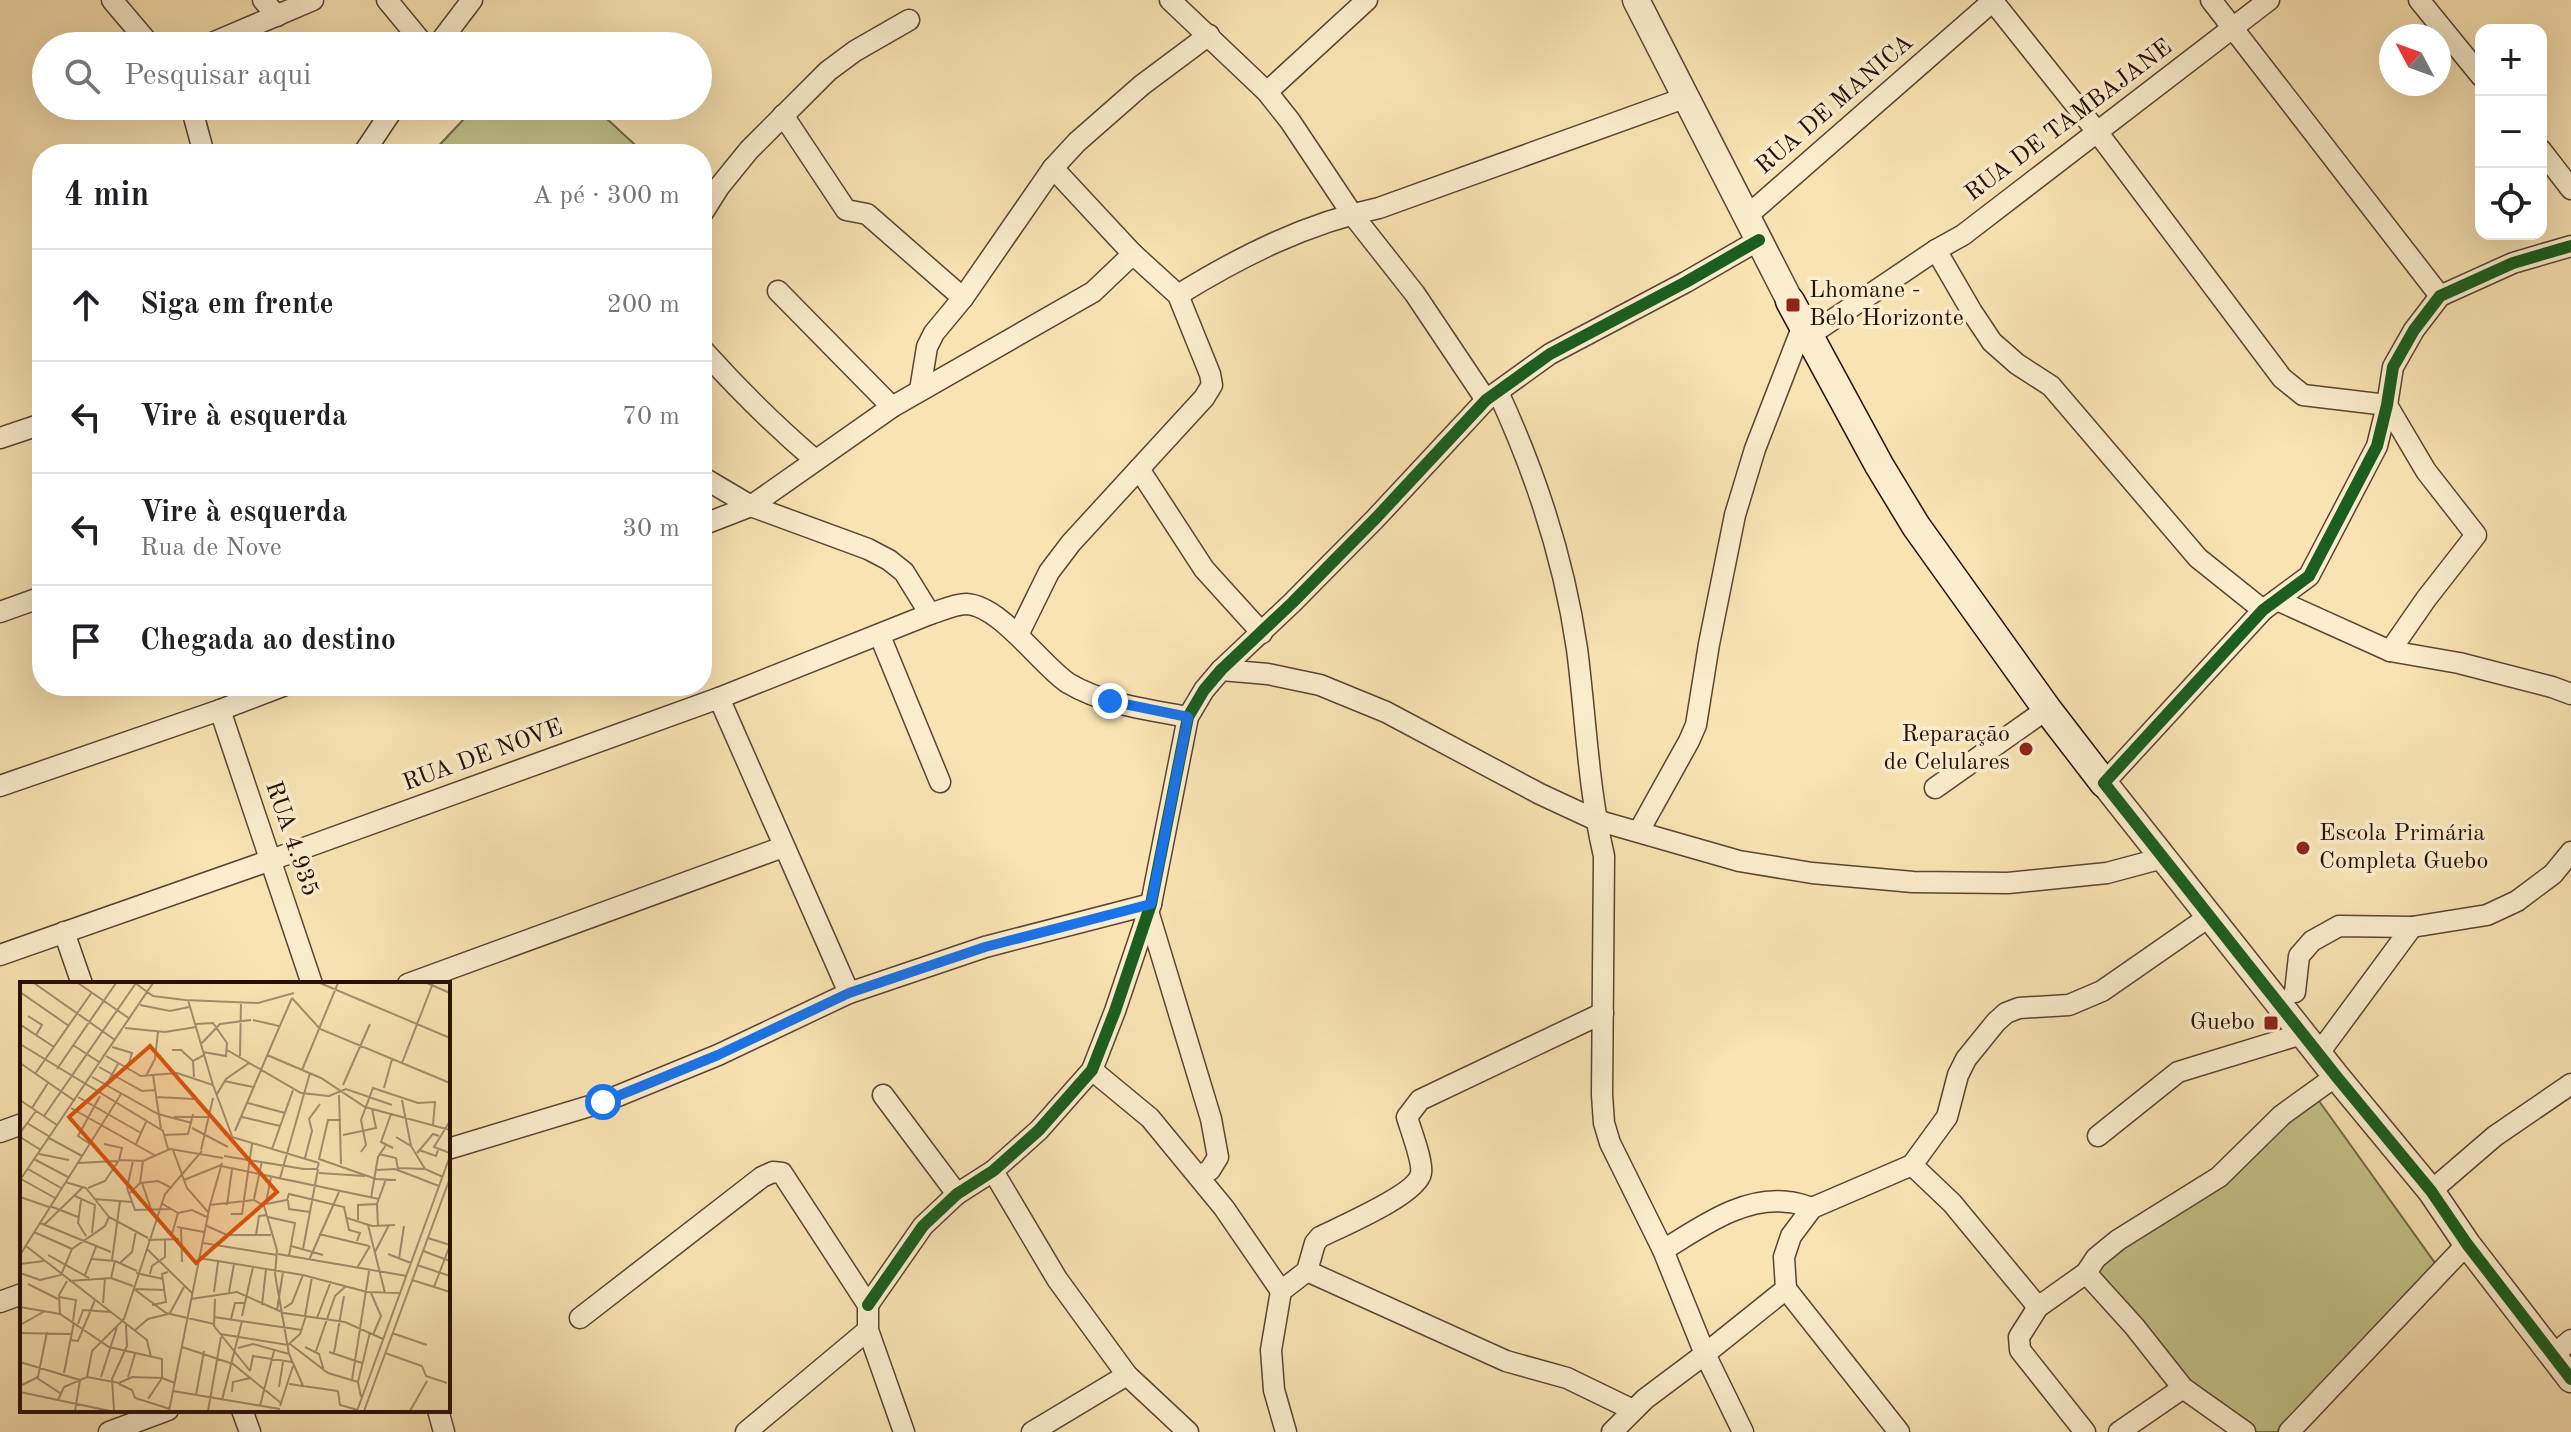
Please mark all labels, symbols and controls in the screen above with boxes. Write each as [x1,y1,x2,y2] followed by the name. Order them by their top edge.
[2379,24,2451,96] north arrow
[2475,24,2547,240] map controls
[2475,24,2547,96] button: +
[1752,31,1918,179] street label: RUA DE MANICA
[32,32,712,120] search box
[1961,36,2177,206] street label: RUA DE TAMBAJANE
[60,54,104,98] icon: search
[124,61,311,91] text: Pesquisar aqui
[2475,96,2547,168] button: −
[2475,168,2547,240] button: locate
[64,179,149,213] text: 4 min
[532,183,680,209] text: A pé · 300 m
[1809,279,1964,331] place label: Lhomane - Belo Horizonte
[64,283,108,327] icon: ahead
[140,290,334,320] text: Siga em frente
[607,292,680,318] text: 200 m
[1784,296,1802,314] marker: Lhomane - Belo Horizonte
[64,395,108,439] icon: left
[140,402,347,432] text: Vire à esquerda
[622,404,680,430] text: 70 m
[140,498,347,528] text: Vire à esquerda
[64,507,108,551] icon: left
[622,516,680,542] text: 30 m
[140,535,282,561] text: Rua de Nove
[64,619,108,663] icon: arrive
[140,626,396,656] text: Chegada ao destino
[1092,683,1128,719] route end
[400,716,566,796] street label: RUA DE NOVE
[1884,723,2010,775] place label: Reparação de Celulares
[2017,740,2035,758] marker: Reparação de Celulares
[260,778,322,900] street label: RUA 4.935
[2319,822,2488,874] place label: Escola Primária Completa Guebo
[2294,839,2312,857] marker: Escola Primária Completa Guebo
[20,982,450,1412] inset map
[2190,1011,2255,1035] place label: Guebo
[2262,1014,2280,1032] marker: Guebo
[585,1084,621,1120] route start

